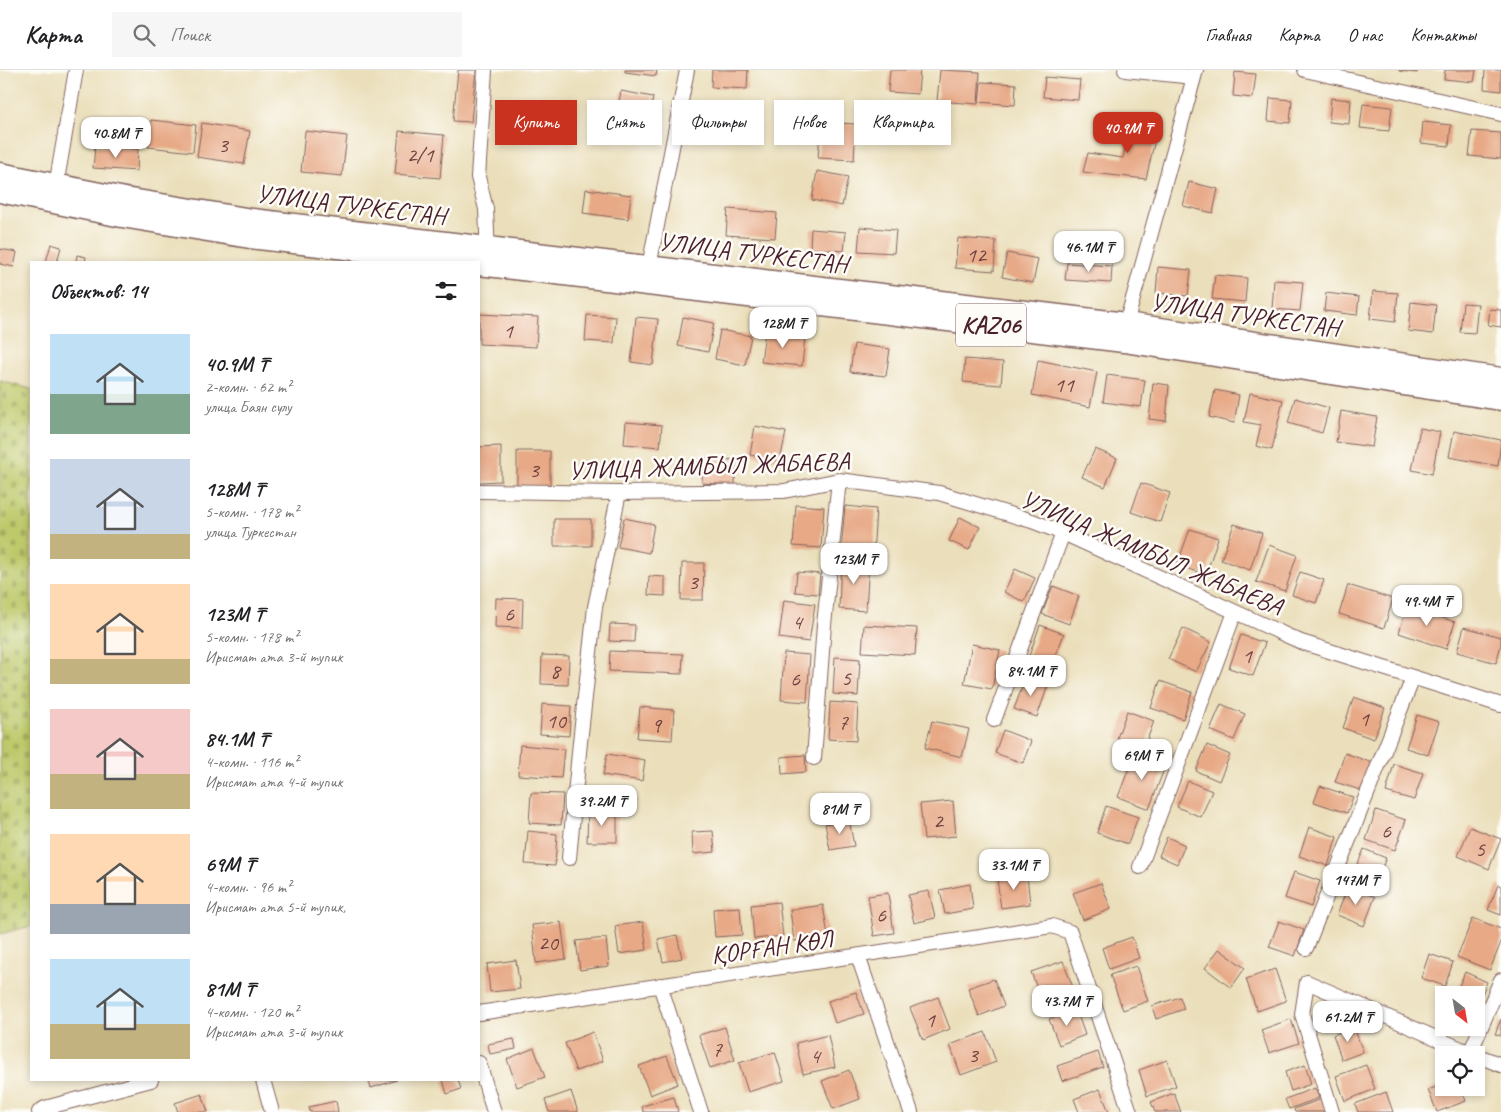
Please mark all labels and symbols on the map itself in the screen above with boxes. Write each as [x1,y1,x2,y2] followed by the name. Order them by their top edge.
[1082,112,1174,154] pin: 40.9M ₸
[70,116,162,159] pin: 40.8M ₸
[218,131,230,159] house number: 3
[406,141,435,169] house number: 2/1
[254,178,451,233] street label: УЛИЦА ТУРКЕСТАН
[656,226,853,281] street label: УЛИЦА ТУРКЕСТАН
[1043,230,1135,273] pin: 46.1M ₸
[966,241,988,269] house number: 12
[1148,286,1345,345] street label: УЛИЦА ТУРКЕСТАН
[956,304,1026,346] road number: KАZ06
[742,306,824,349] pin: 128M ₸
[503,317,514,345] house number: 1
[1054,371,1075,399] house number: 11
[568,445,852,487] street label: УЛИЦА ЖАМБЫЛ ЖАБАЕВА
[529,456,541,484] house number: 3
[1016,483,1289,623] street label: УЛИЦА ЖАМБЫЛ ЖАБАЕВА
[813,542,895,585] pin: 123M ₸
[688,568,700,596] house number: 3
[1381,584,1473,627] pin: 49.4M ₸
[504,600,515,628] house number: 6
[792,608,804,636] house number: 4
[1242,642,1253,670] house number: 1
[985,654,1077,697] pin: 84.1M ₸
[550,657,562,685] house number: 8
[841,664,852,692] house number: 5
[790,665,801,693] house number: 6
[1359,705,1370,733] house number: 1
[546,707,568,735] house number: 10
[838,708,849,736] house number: 7
[651,711,663,739] house number: 9
[1107,738,1177,781] pin: 69M ₸
[556,784,648,827] pin: 39.2M ₸
[805,792,875,835] pin: 81M ₸
[933,807,945,835] house number: 2
[1381,817,1392,845] house number: 6
[1475,835,1486,863] house number: 5
[968,848,1060,891] pin: 33.1M ₸
[1315,864,1397,906] pin: 147M ₸
[876,901,887,929] house number: 6
[709,922,837,971] street label: ҚОРҒАН КӨЛ
[538,929,560,957] house number: 20
[1021,984,1113,1027] pin: 43.7M ₸
[1435,986,1485,1036] north arrow
[1302,1000,1394,1043] pin: 61.2M ₸
[925,1006,936,1034] house number: 1
[712,1035,723,1063] house number: 7
[968,1041,980,1069] house number: 3
[810,1042,822,1070] house number: 4

